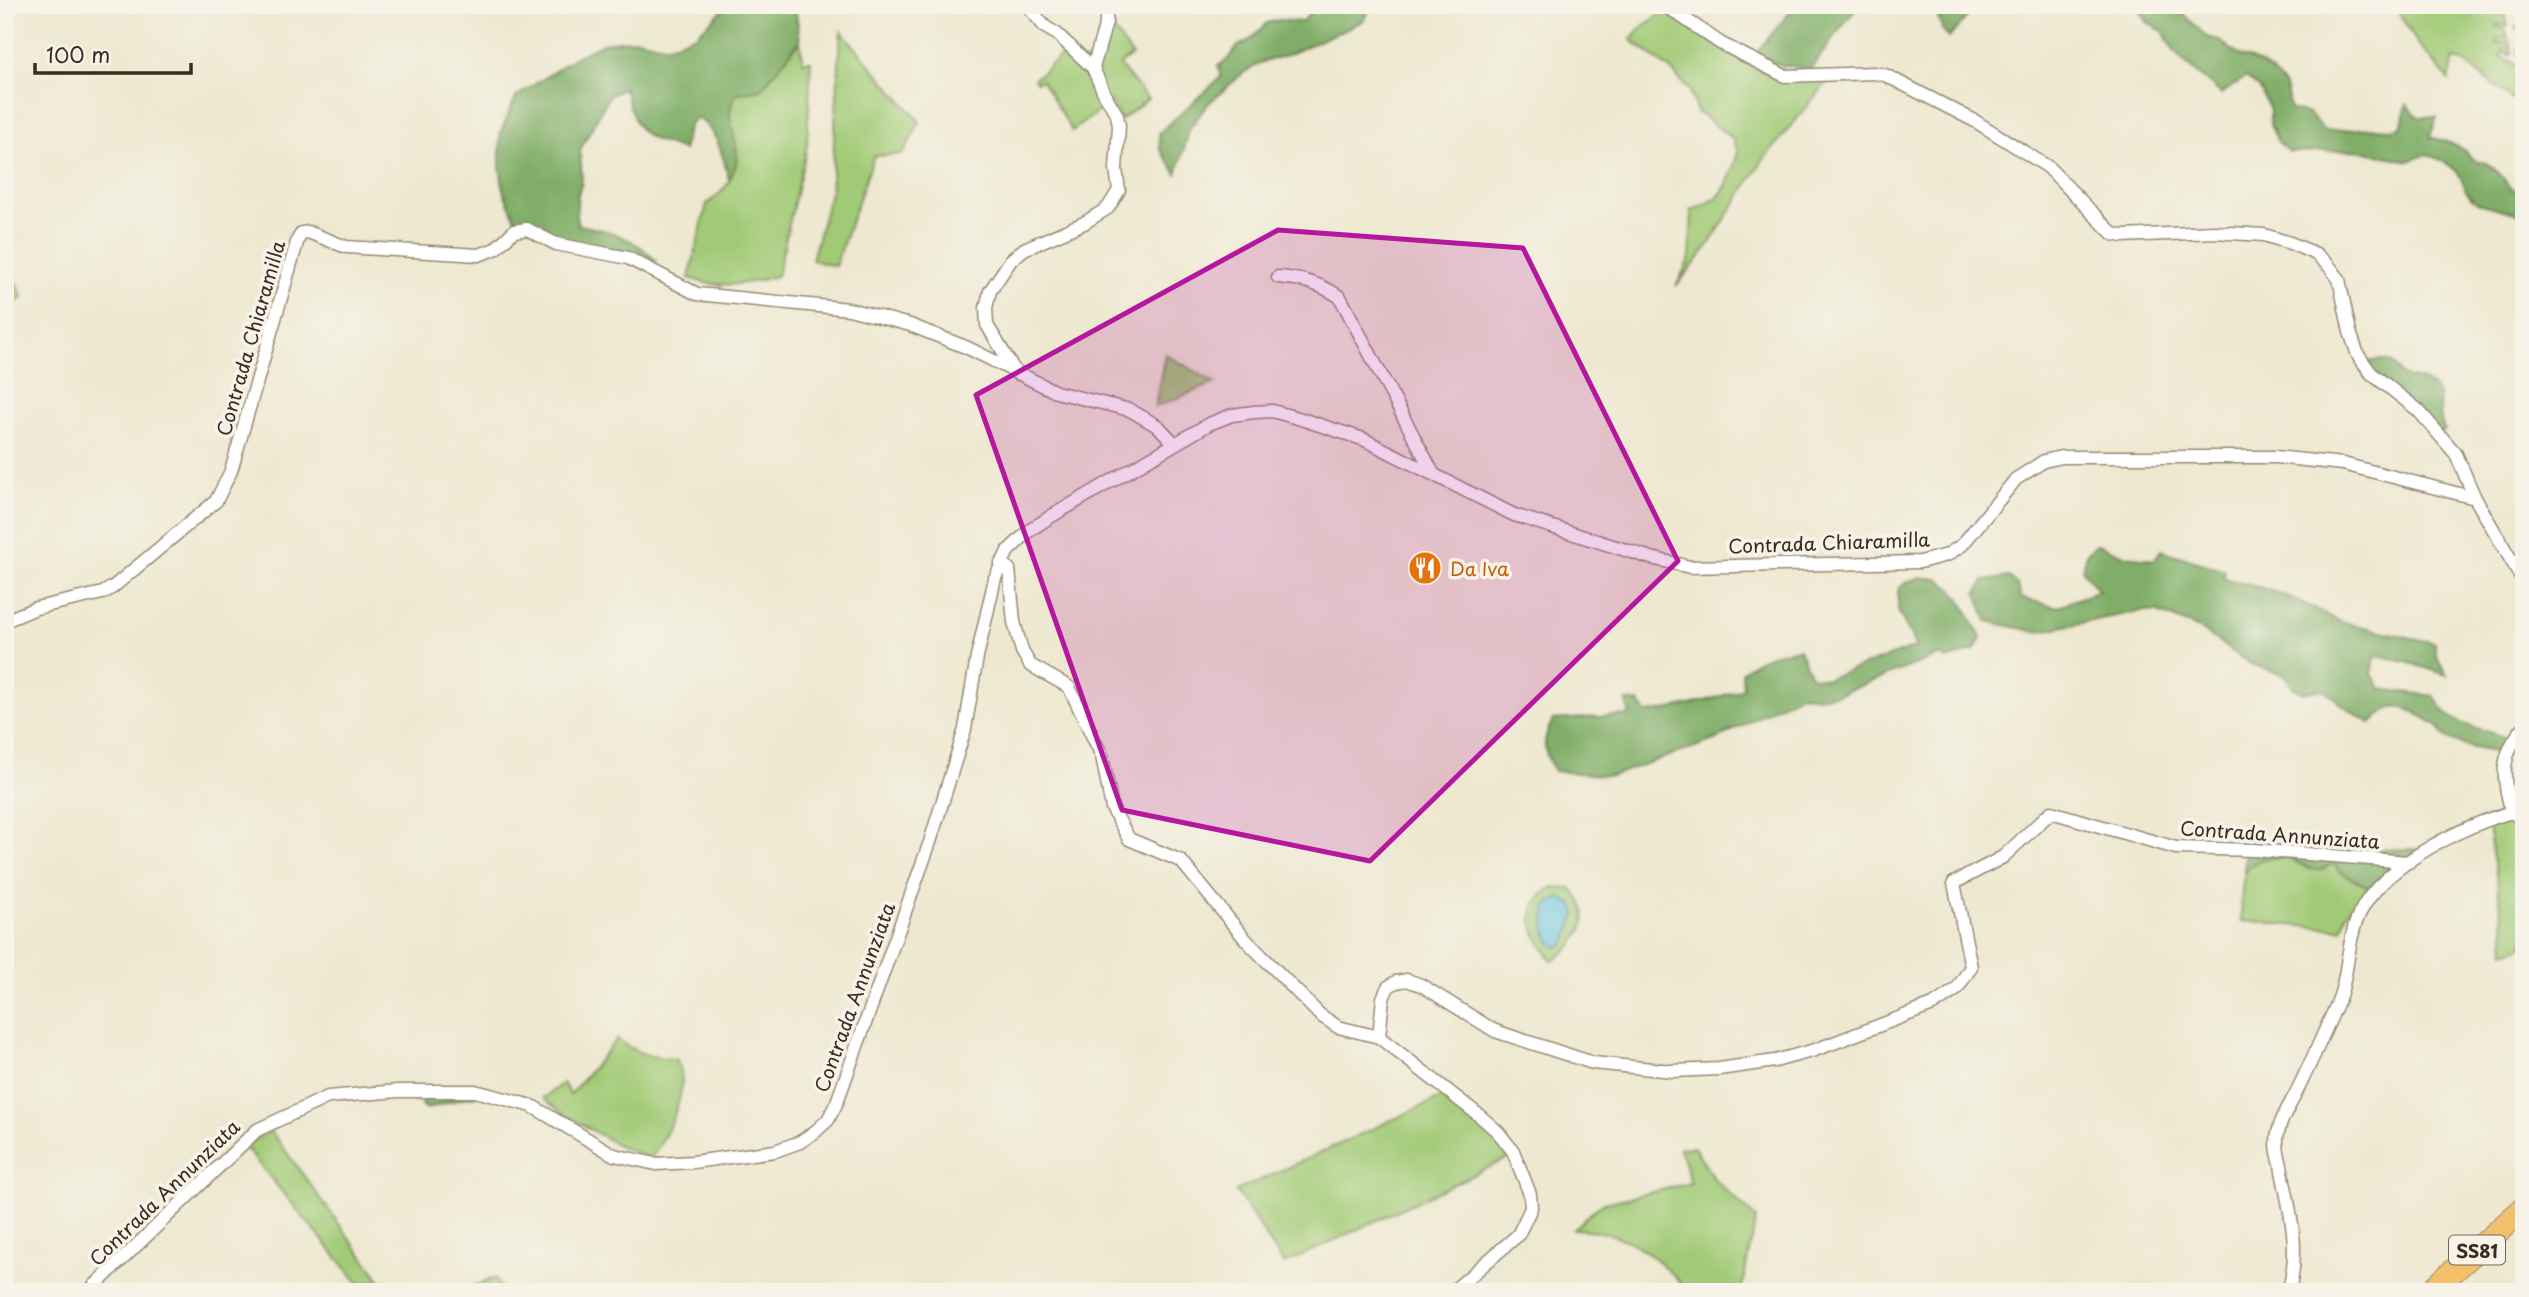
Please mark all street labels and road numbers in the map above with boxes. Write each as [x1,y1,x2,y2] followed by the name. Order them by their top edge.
[209,237,291,439] street label: Contrada Chiaramilla
[1728,524,1931,560] street label: Contrada Chiaramilla
[2179,813,2381,855] street label: Contrada Annunziata
[807,898,901,1096] street label: Contrada Annunziata
[82,1112,246,1271] street label: Contrada Annunziata
[2449,1236,2505,1265] road number: SS81

